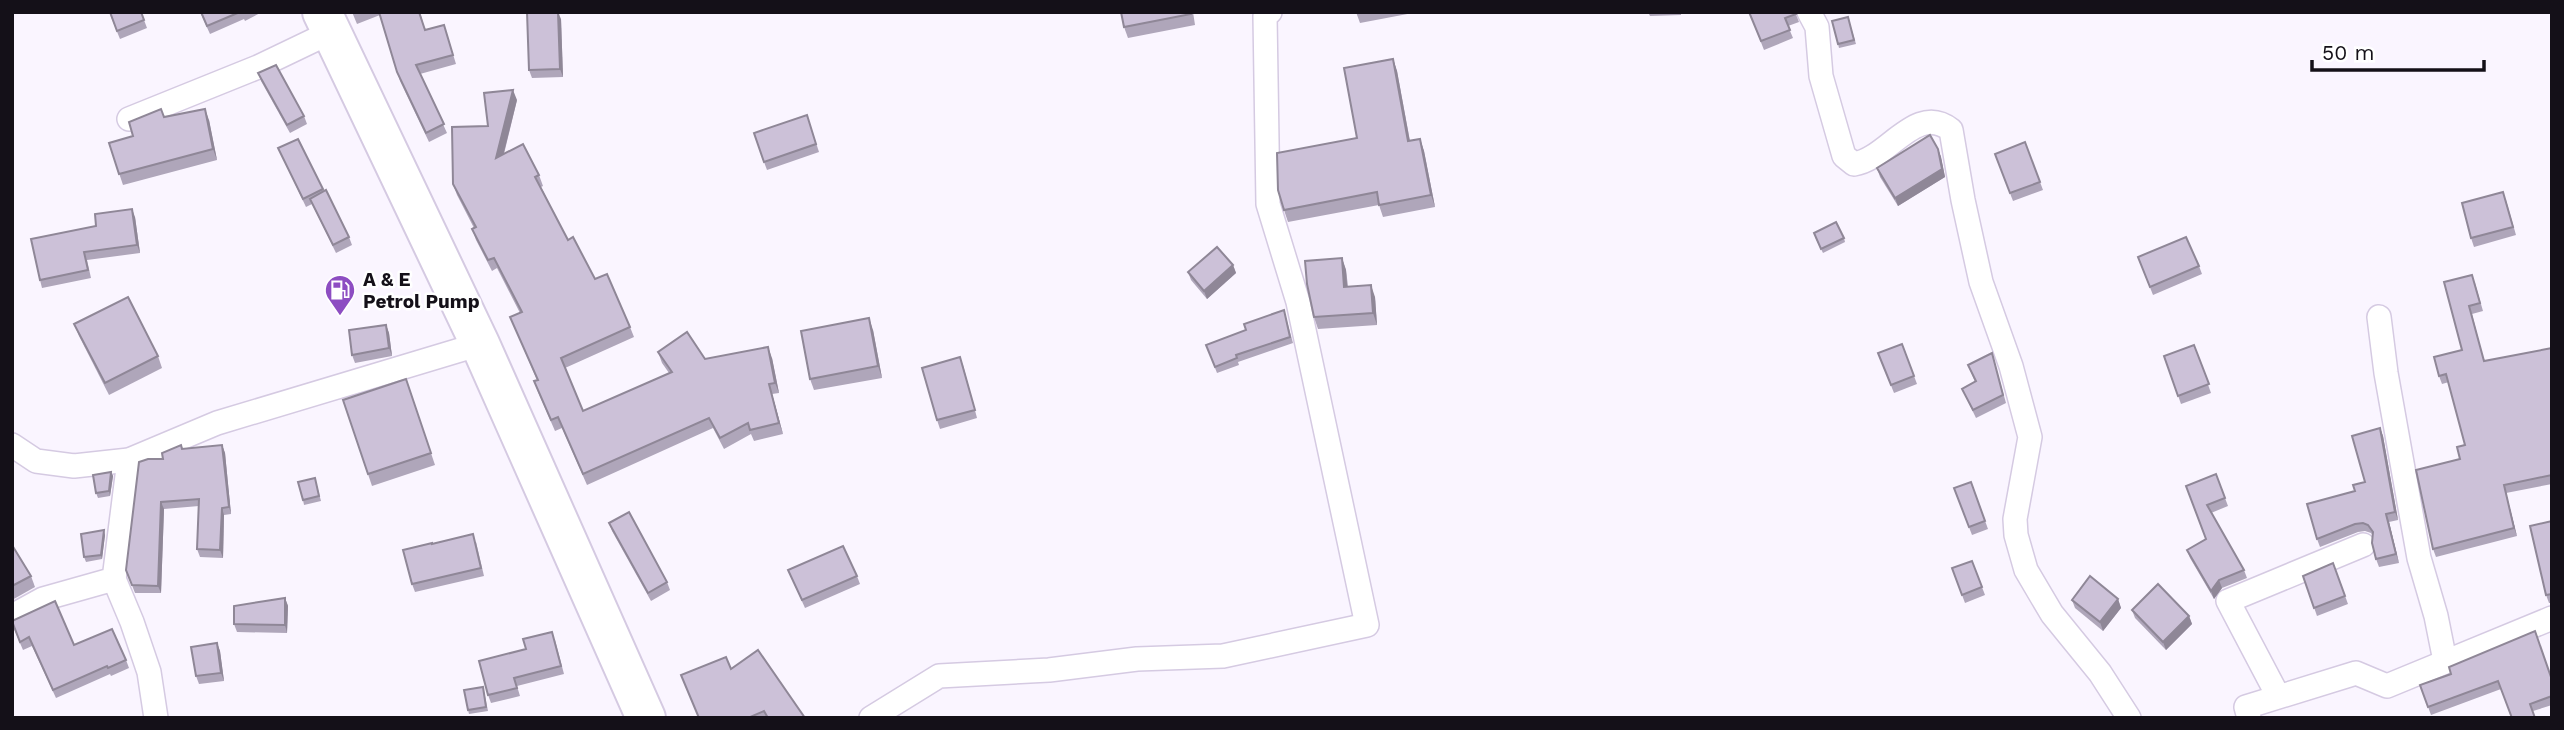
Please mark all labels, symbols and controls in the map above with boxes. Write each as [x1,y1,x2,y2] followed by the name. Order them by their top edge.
[2312,28,2484,72] scale bar
[2322,40,2374,65] text: 50 m
[363,268,480,313] place label: A & E Petrol Pump
[323,273,357,317] fuel station icon: A & E Petrol Pump

